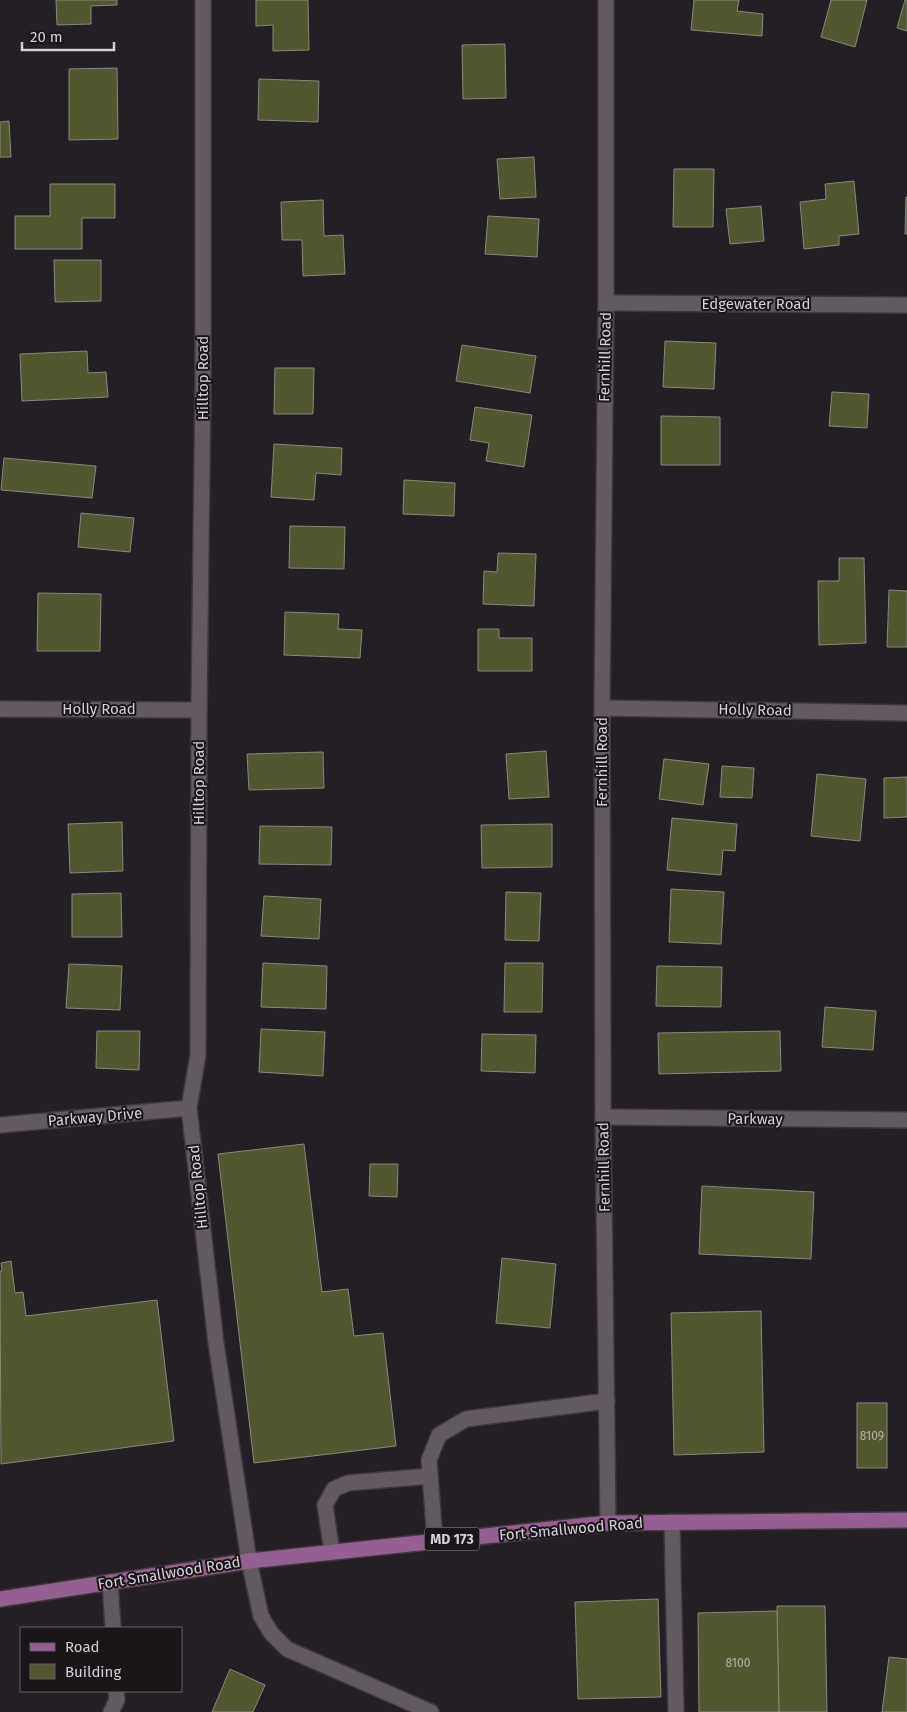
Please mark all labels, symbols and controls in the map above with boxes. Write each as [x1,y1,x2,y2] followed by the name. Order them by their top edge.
[22,20,115,52] scale bar
[30,28,63,46] text: 20 m
[702,295,810,313] street label: Edgewater Road
[595,312,615,402] street label: Fernhill Road
[194,336,212,420] street label: Hilltop Road
[62,700,136,718] street label: Holly Road
[718,700,792,720] street label: Holly Road
[593,717,611,807] street label: Fernhill Road
[190,741,208,825] street label: Hilltop Road
[47,1104,143,1130] street label: Parkway Drive
[727,1110,783,1128] street label: Parkway
[594,1122,614,1212] street label: Fernhill Road
[185,1144,211,1230] street label: Hilltop Road
[860,1429,884,1443] house number: 8109
[498,1514,644,1544] street label: Fort Smallwood Road
[424,1528,480,1550] road number: MD 173
[96,1553,242,1593] street label: Fort Smallwood Road
[20,1627,182,1692] legend
[65,1638,100,1656] text: Road
[726,1656,751,1670] house number: 8100
[65,1663,121,1681] text: Building

